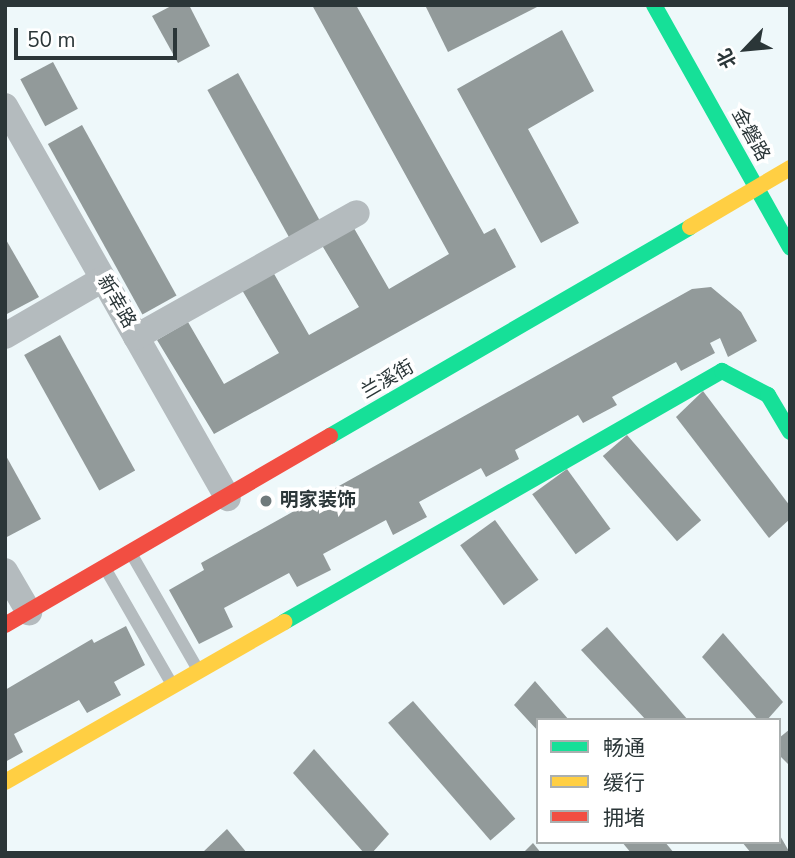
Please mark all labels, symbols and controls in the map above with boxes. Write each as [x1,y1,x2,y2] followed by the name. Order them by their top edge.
[18,14,180,58] scale bar
[711,14,781,84] north arrow
[27,26,76,54] text: 50 m
[711,44,743,72] text: 北
[726,105,774,165] street label: 金磐路
[92,272,140,332] street label: 新幸路
[358,356,418,404] street label: 兰溪街
[280,490,356,512] place label: 明家装饰
[258,493,274,509] marker: 明家装饰
[536,718,781,844] legend
[603,734,645,762] text: 畅通
[603,769,645,797] text: 缓行
[603,804,645,832] text: 拥堵

